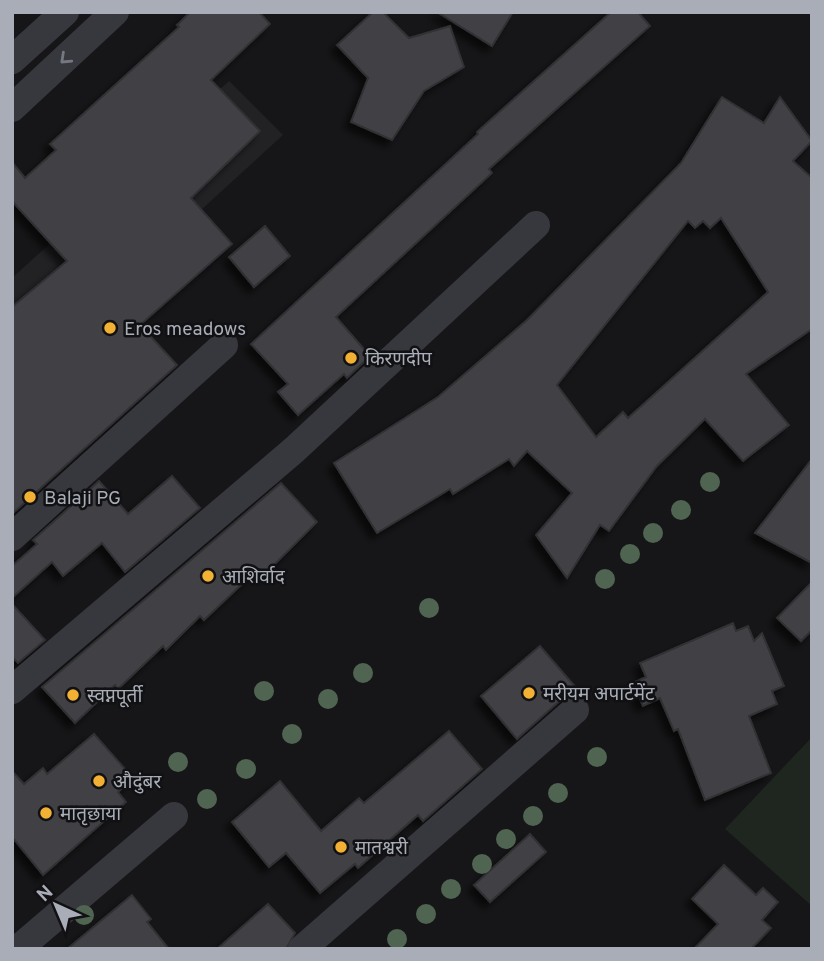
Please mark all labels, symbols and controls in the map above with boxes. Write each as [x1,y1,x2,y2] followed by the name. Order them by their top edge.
[60,50,73,63] one-way arrow
[124,318,246,342] place label: Eros meadows
[102,320,118,336] marker: Eros meadows
[365,348,433,372] place label: किरणदीप
[343,350,359,366] marker: किरणदीप
[44,487,121,511] place label: Balaji PG
[22,489,38,505] marker: Balaji PG
[222,565,286,590] place label: आशिर्वाद
[200,568,216,584] marker: आशिर्वाद
[543,682,655,707] place label: मरीयम अपार्टमेंट
[87,684,143,709] place label: स्वप्नपूर्ती
[521,685,537,701] marker: मरीयम अपार्टमेंट
[65,687,81,703] marker: स्वप्नपूर्ती
[113,771,162,795] place label: औदुंबर
[91,773,107,789] marker: औदुंबर
[60,803,122,827] place label: मातृछाया
[38,805,54,821] marker: मातृछाया
[355,837,409,861] place label: मातश्वरी
[333,839,349,855] marker: मातश्वरी
[21,870,91,940] north arrow
[32,881,59,908] text: N

